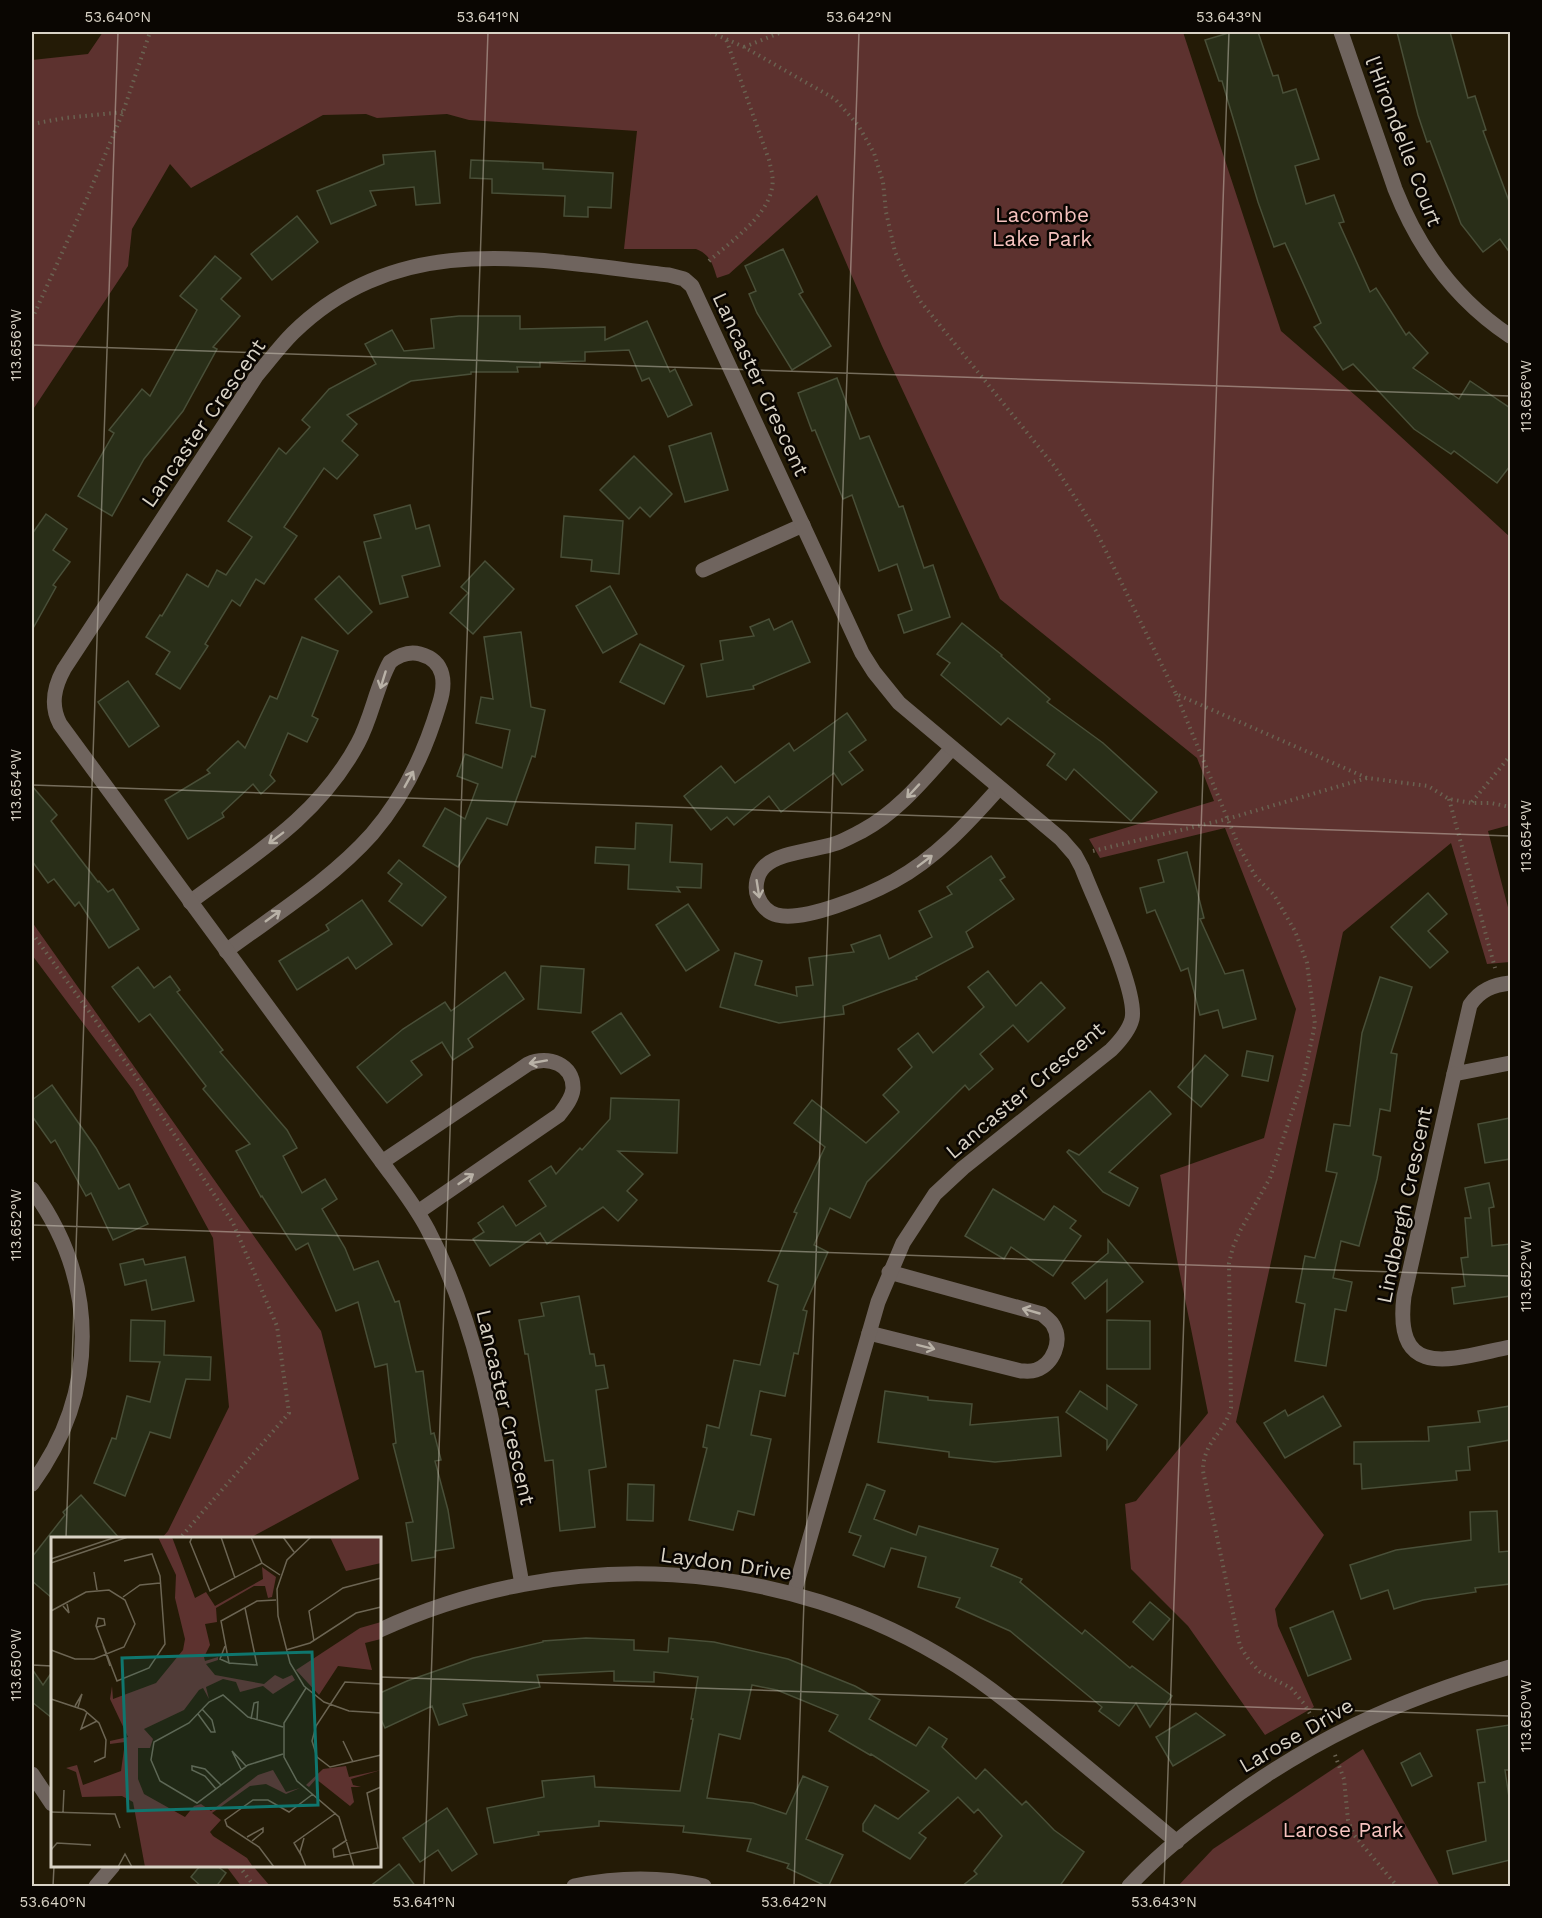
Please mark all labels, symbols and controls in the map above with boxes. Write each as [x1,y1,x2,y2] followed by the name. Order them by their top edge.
[85,8,151,26] text: 53.640°N
[456,8,520,26] text: 53.641°N
[826,8,892,26] text: 53.642°N
[1196,8,1262,26] text: 53.643°N
[1360,53,1448,230] street label: l'Hirondelle Court
[992,202,1092,251] park label: Lacombe Lake Park
[707,288,815,480] street label: Lancaster Crescent
[7,309,25,381] text: 113.656°W
[135,334,271,512] street label: Lancaster Crescent
[1517,360,1535,432] text: 113.656°W
[377,670,388,689] one-way arrow
[7,749,25,821] text: 113.654°W
[403,771,415,788] one-way arrow
[906,783,920,798] one-way arrow
[1517,800,1535,872] text: 113.654°W
[269,832,285,844] one-way arrow
[917,855,933,868] one-way arrow
[753,879,764,899] one-way arrow
[265,910,281,923] one-way arrow
[940,1016,1110,1164] street label: Lancaster Crescent
[529,1057,549,1068] one-way arrow
[1371,1104,1437,1306] street label: Lindbergh Crescent
[457,1173,473,1185] one-way arrow
[7,1189,25,1261] text: 113.652°W
[1517,1240,1535,1312] text: 113.652°W
[1022,1305,1041,1316] one-way arrow
[471,1307,541,1507] street label: Lancaster Crescent
[916,1342,935,1353] one-way arrow
[51,1537,381,1867] inset map
[658,1541,794,1585] street label: Laydon Drive
[7,1629,25,1701] text: 113.650°W
[1517,1680,1535,1752] text: 113.650°W
[1234,1692,1358,1778] street label: Larose Drive
[1283,1817,1403,1842] park label: Larose Park
[20,1893,86,1911] text: 53.640°N
[392,1893,456,1911] text: 53.641°N
[761,1893,827,1911] text: 53.642°N
[1131,1893,1197,1911] text: 53.643°N

